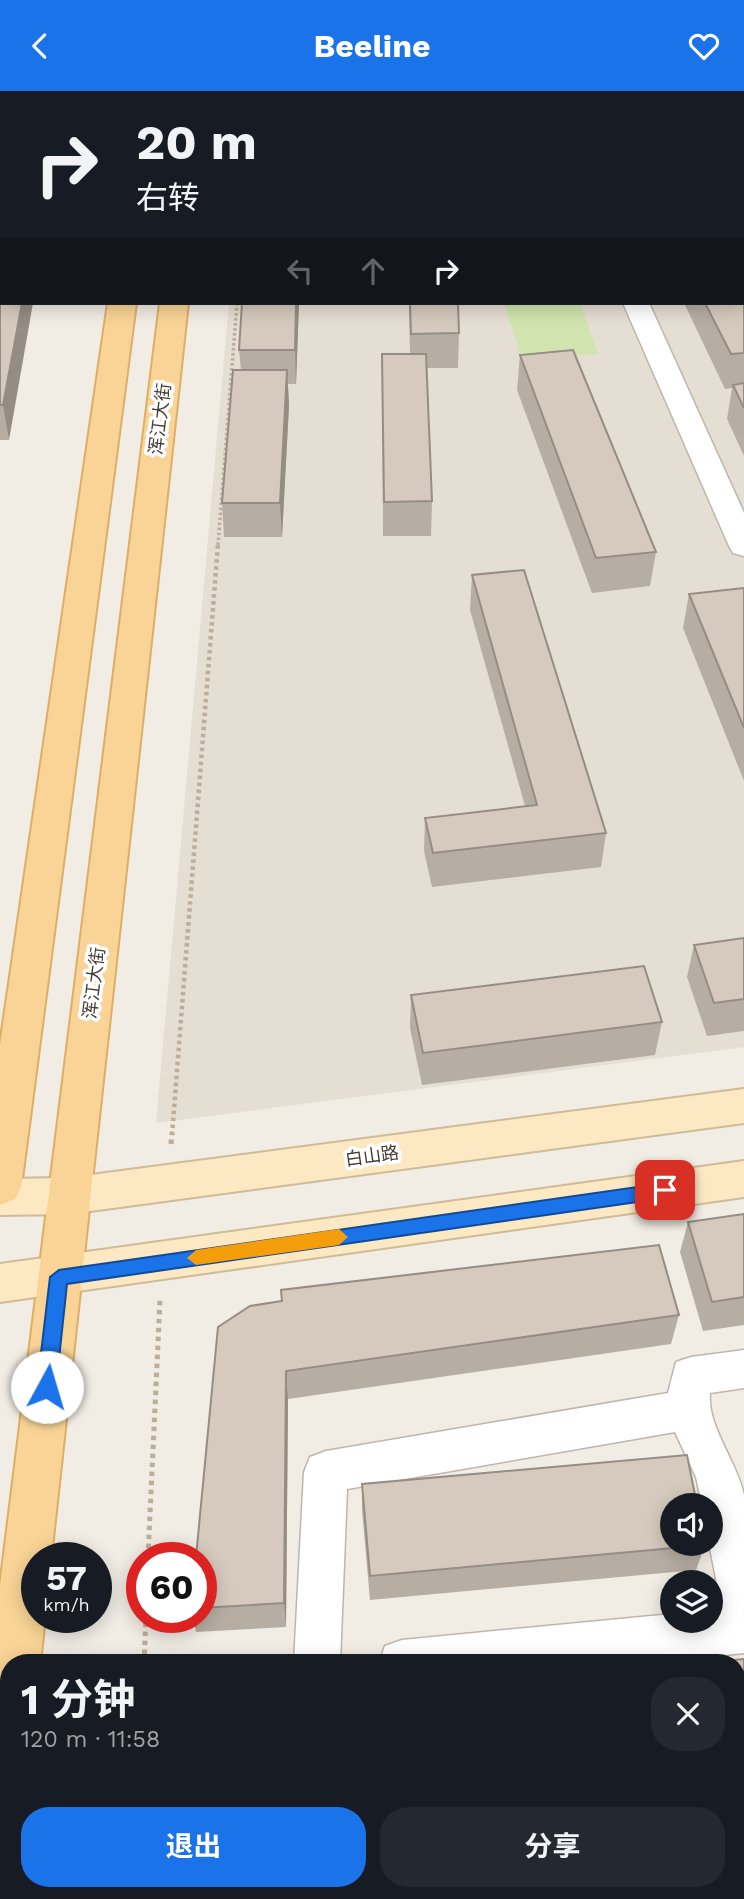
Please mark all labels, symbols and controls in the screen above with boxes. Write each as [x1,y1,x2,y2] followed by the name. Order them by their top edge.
[21,27,59,65] icon: back
[313,27,431,65] text: Beeline
[685,27,723,65] icon: heart
[136,113,257,171] text: 20 m
[21,119,112,210] icon: right
[136,179,200,217] text: 右转
[281,252,319,290] icon: left
[354,252,392,290] icon: ahead
[427,252,465,290] icon: right
[145,382,174,456] street label: 浑江大街
[79,946,108,1020] street label: 浑江大街
[344,1141,400,1170] street label: 白山路
[635,1160,695,1220] pin
[646,1171,684,1209] icon: arrive
[10,1350,84,1424] position arrow
[660,1493,723,1633] map controls
[660,1493,723,1556] button: sound
[126,1542,217,1633] speed limit sign: 60
[46,1557,87,1599] text: 57
[660,1570,723,1633] button: layers
[43,1594,90,1615] text: km/h
[21,1675,135,1724] text: 1 分钟
[651,1677,725,1751] button: close
[21,1726,160,1753] text: 120 m · 11:58
[21,1807,366,1887] button: 退出
[380,1807,725,1887] button: 分享

